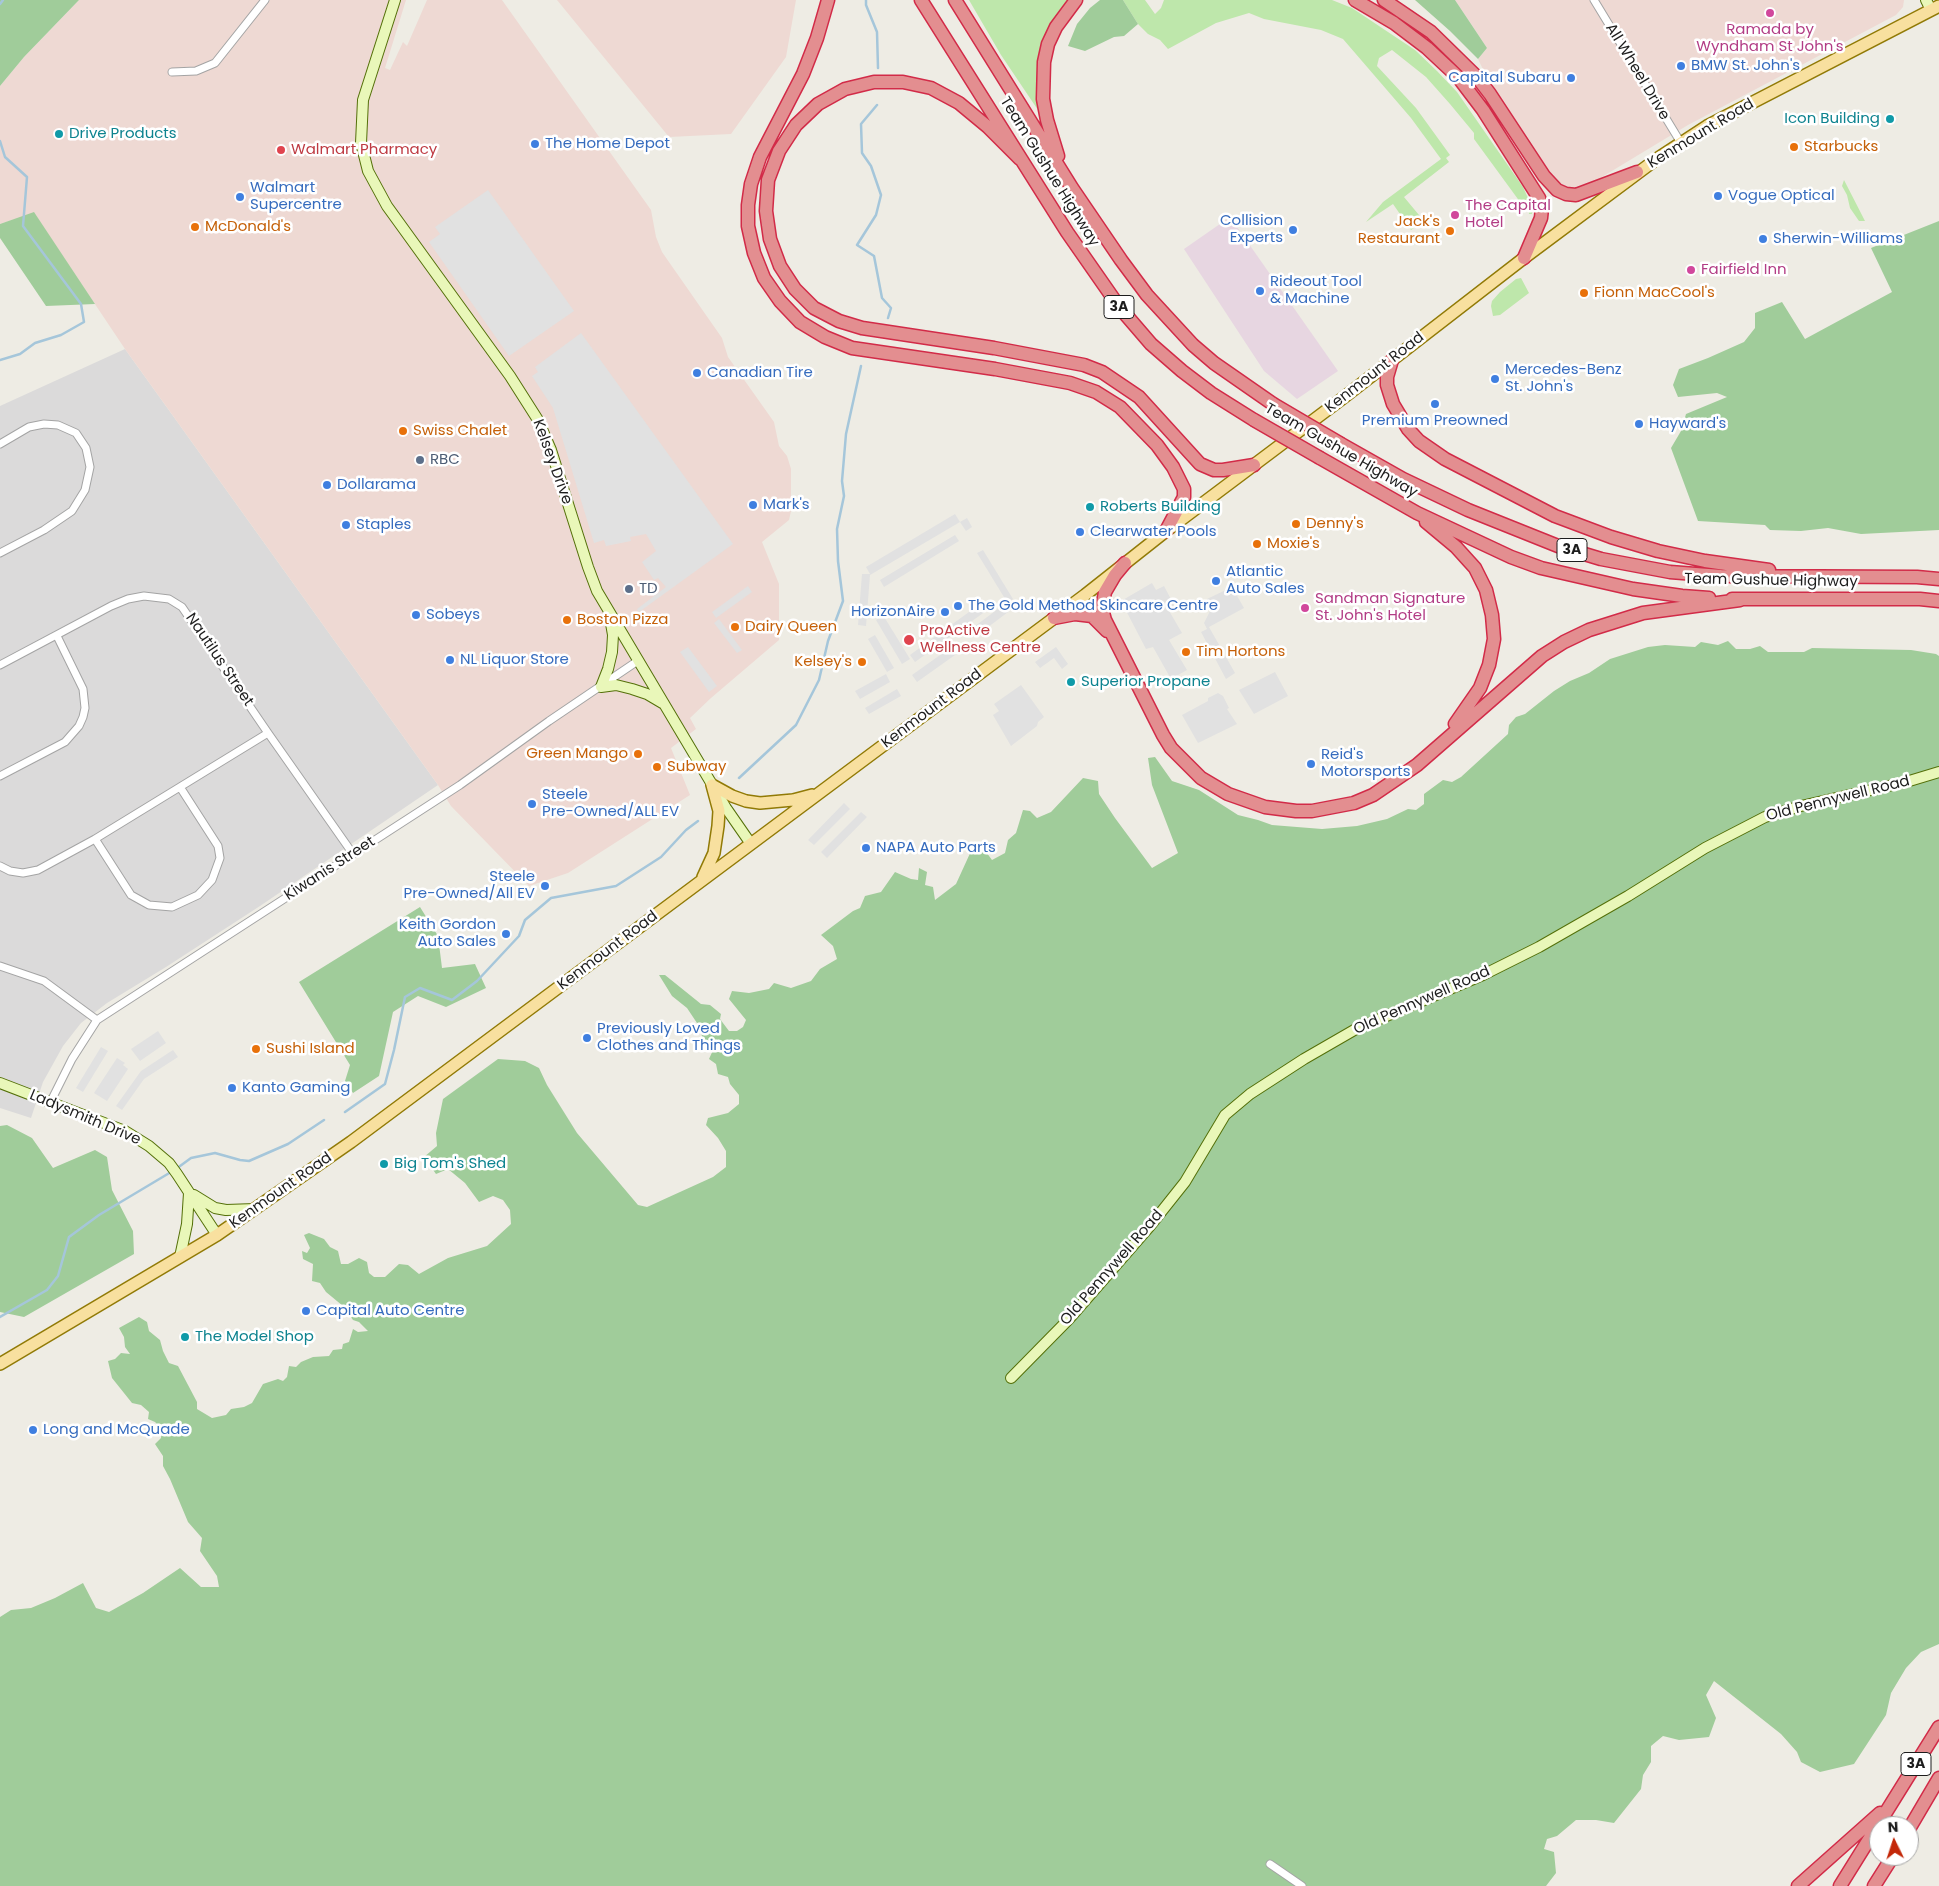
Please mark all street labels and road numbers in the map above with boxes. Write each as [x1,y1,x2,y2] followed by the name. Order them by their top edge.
[1601,20,1673,124] street label: All Wheel Drive
[995,94,1103,250] street label: Team Gushue Highway
[1645,95,1757,173] street label: Kenmount Road
[1104,296,1134,318] road number: 3A
[1322,329,1428,417] street label: Kenmount Road
[1261,400,1421,502] street label: Team Gushue Highway
[528,417,576,507] street label: Kelsey Drive
[1557,538,1587,562] road number: 3A
[1684,570,1858,592] street label: Team Gushue Highway
[181,610,257,710] street label: Nautilus Street
[878,666,986,752] street label: Kenmount Road
[1764,772,1912,826] street label: Old Pennywell Road
[281,833,379,905] street label: Kiwanis Street
[554,908,662,994] street label: Kenmount Road
[1351,963,1493,1039] street label: Old Pennywell Road
[27,1086,143,1150] street label: Ladysmith Drive
[226,1149,336,1233] street label: Kenmount Road
[1057,1207,1167,1329] street label: Old Pennywell Road
[1901,1752,1931,1776] road number: 3A

